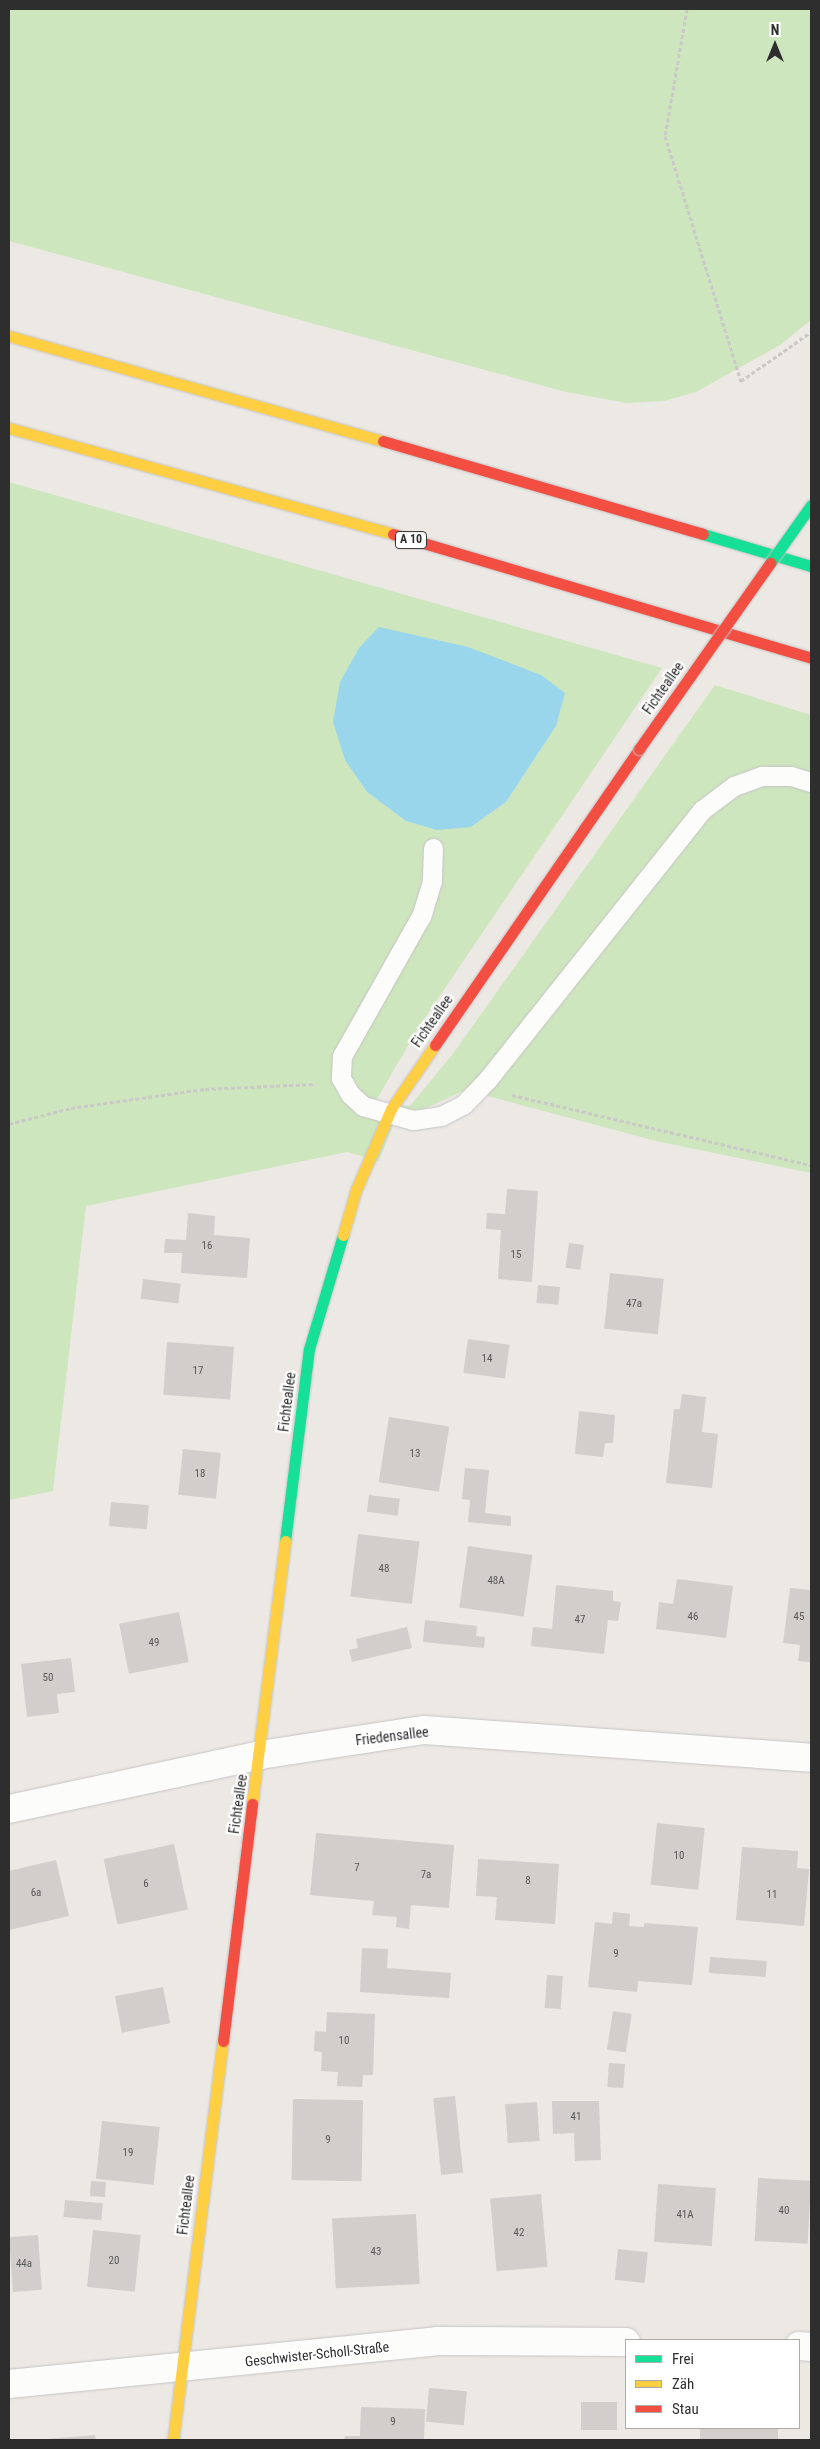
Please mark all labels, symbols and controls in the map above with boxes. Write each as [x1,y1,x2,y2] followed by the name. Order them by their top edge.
[750,20,800,70] north arrow
[771,22,779,38] text: N
[395,530,427,550] road number: A 10
[639,659,687,717] street label: Fichteallee
[408,992,456,1050] street label: Fichteallee
[202,1239,212,1253] house number: 16
[511,1248,521,1262] house number: 15
[626,1297,642,1311] house number: 47a
[482,1352,492,1366] house number: 14
[193,1364,203,1378] house number: 17
[275,1371,299,1433] street label: Fichteallee
[410,1447,420,1461] house number: 13
[195,1467,205,1481] house number: 18
[379,1562,389,1576] house number: 48
[487,1574,505,1588] house number: 48A
[688,1610,698,1624] house number: 46
[794,1610,804,1624] house number: 45
[575,1613,585,1627] house number: 47
[149,1636,159,1650] house number: 49
[43,1671,53,1685] house number: 50
[354,1723,430,1749] street label: Friedensallee
[225,1773,251,1835] street label: Fichteallee
[674,1849,684,1863] house number: 10
[354,1861,360,1875] house number: 7
[421,1868,431,1882] house number: 7a
[525,1874,531,1888] house number: 8
[143,1877,149,1891] house number: 6
[31,1886,41,1900] house number: 6a
[767,1888,777,1902] house number: 11
[613,1947,619,1961] house number: 9
[339,2034,349,2048] house number: 10
[571,2110,581,2124] house number: 41
[325,2133,331,2147] house number: 9
[123,2146,133,2160] house number: 19
[174,2174,198,2236] street label: Fichteallee
[779,2204,789,2218] house number: 40
[676,2208,694,2222] house number: 41A
[514,2226,524,2240] house number: 42
[371,2245,381,2259] house number: 43
[109,2254,119,2268] house number: 20
[16,2257,32,2271] house number: 44a
[244,2338,390,2370] street label: Geschwister-Scholl-Straße
[625,2339,800,2429] legend
[672,2350,694,2368] text: Frei
[672,2375,694,2393] text: Zäh
[672,2400,699,2418] text: Stau
[390,2415,396,2429] house number: 9

